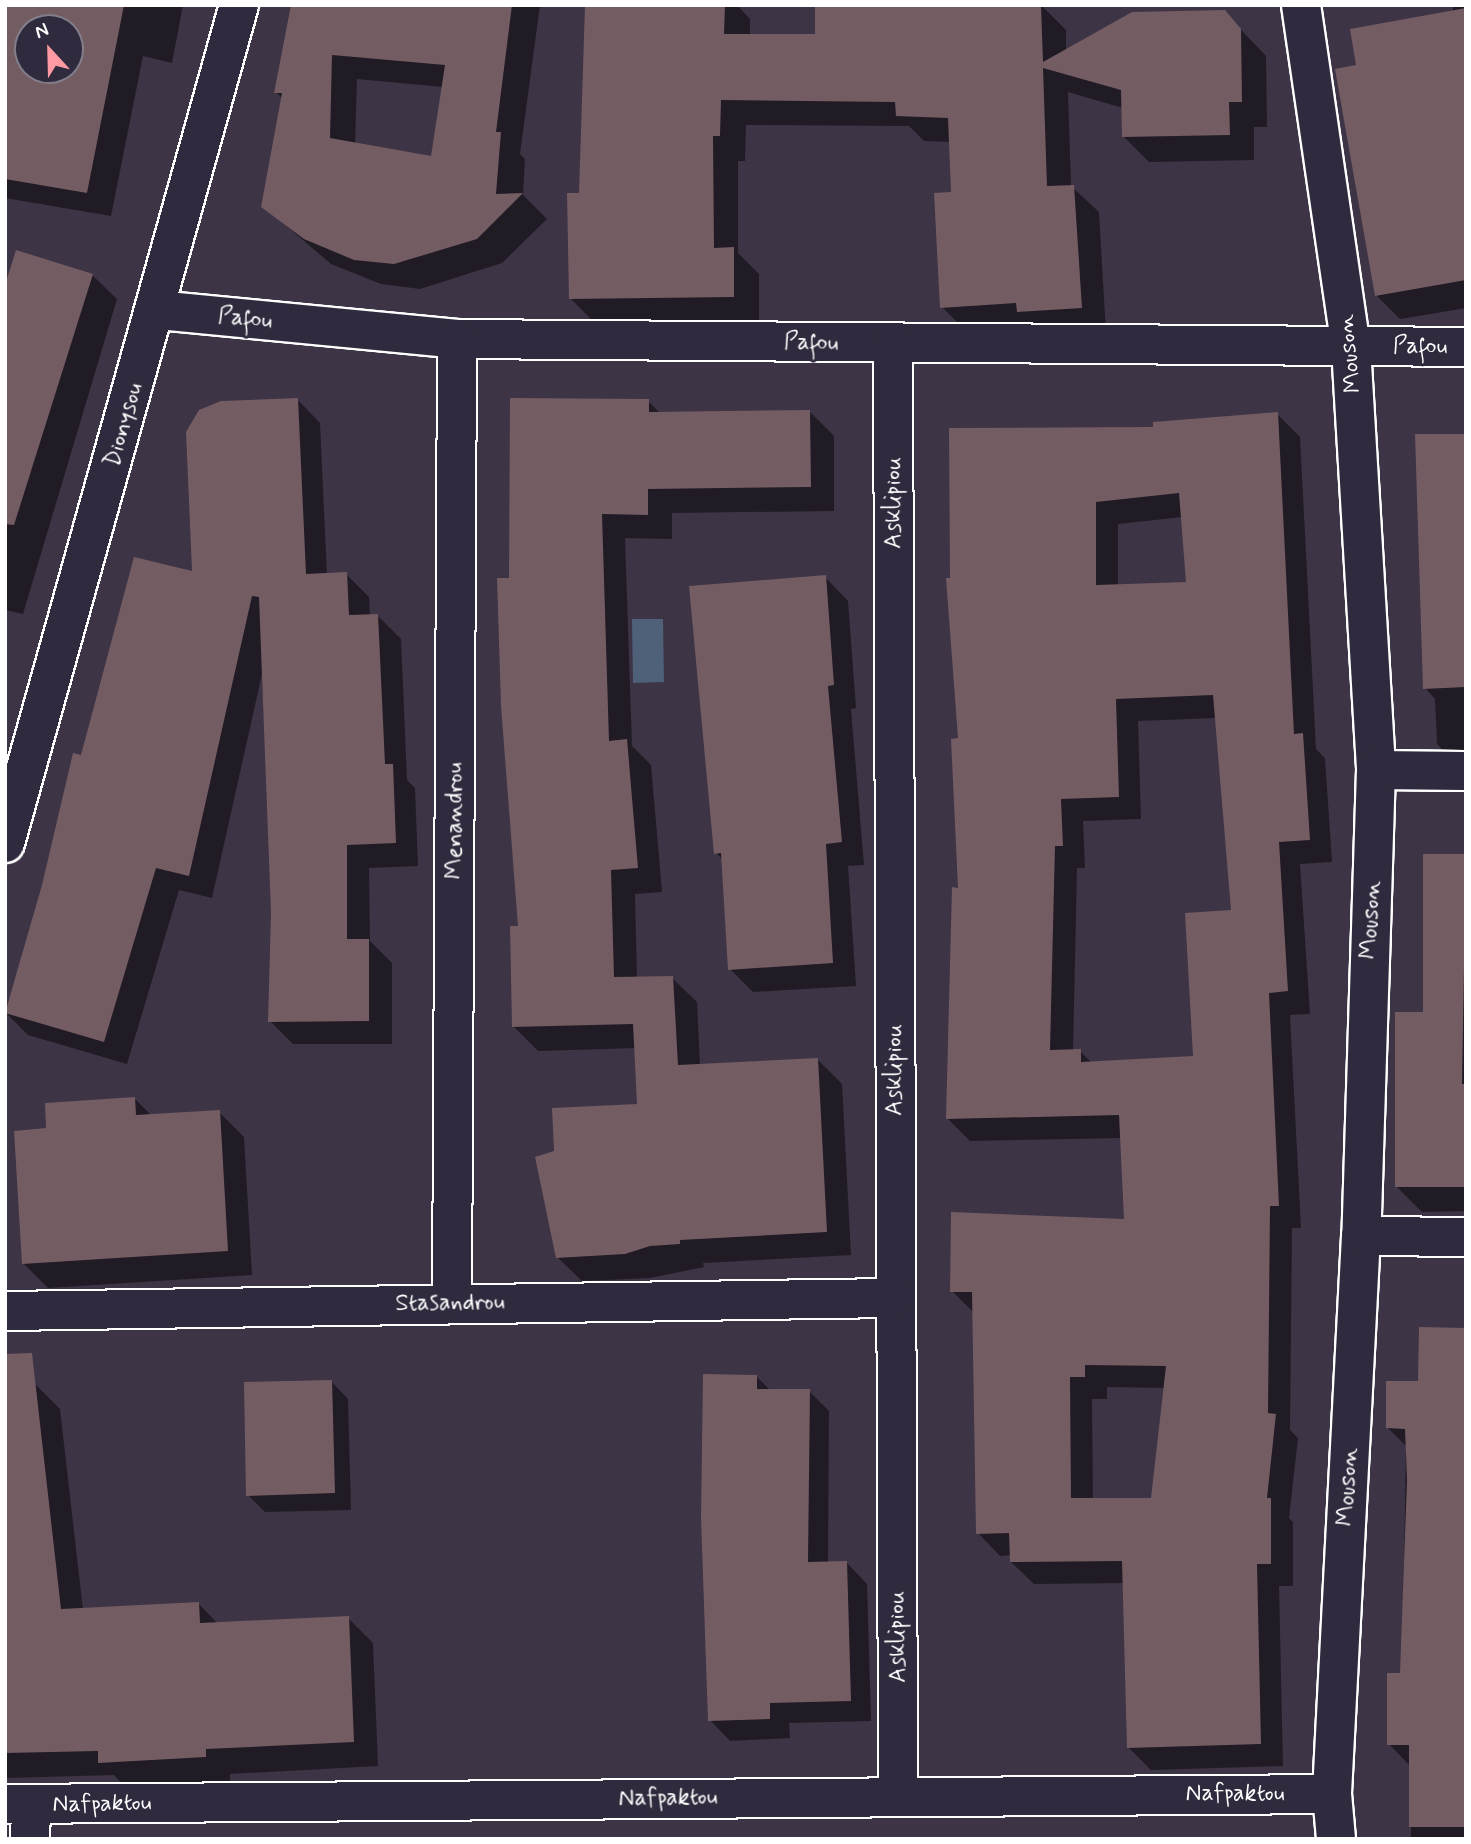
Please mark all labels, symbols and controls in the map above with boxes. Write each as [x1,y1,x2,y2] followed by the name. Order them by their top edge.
[14,14,84,84] north arrow
[31,17,52,45] text: N
[217,302,273,336] street label: Pafou
[1332,313,1368,395] street label: Mouson
[784,328,838,358] street label: Pafou
[1393,333,1447,361] street label: Pafou
[98,379,150,471] street label: Dionysou
[880,457,908,549] street label: Asklipiou
[441,762,469,880] street label: Menandrou
[1355,880,1387,960] street label: Mouson
[881,1024,909,1116] street label: Asklipiou
[395,1288,505,1318] street label: Stasandrou
[1332,1447,1364,1527] street label: Mouson
[883,1591,913,1683] street label: Asklipiou
[1185,1780,1285,1808] street label: Nafpaktou
[618,1783,718,1813] street label: Nafpaktou
[52,1789,152,1819] street label: Nafpaktou

